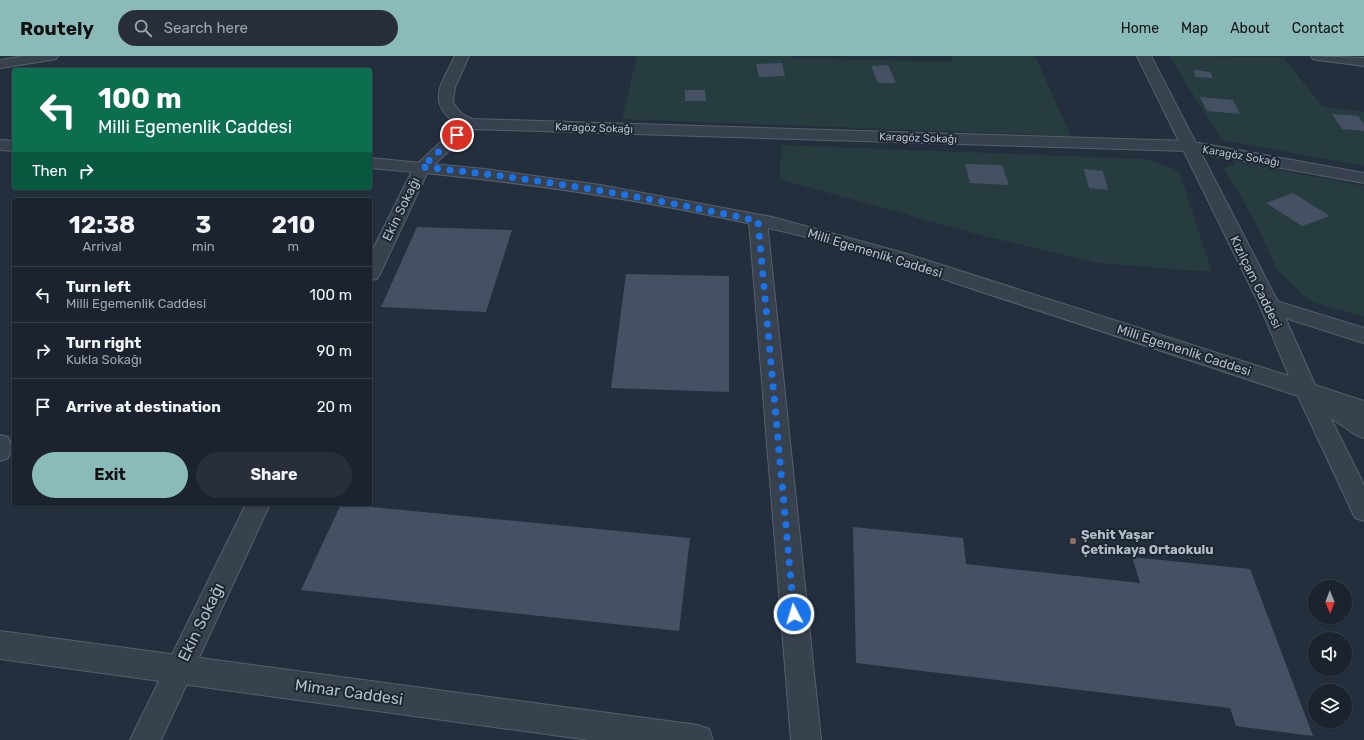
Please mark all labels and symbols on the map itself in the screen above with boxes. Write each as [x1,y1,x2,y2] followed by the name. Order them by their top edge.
[440,118,474,152] pin
[555,120,633,136] street label: Karagöz Sokağı
[879,130,957,146] street label: Karagöz Sokağı
[1202,143,1280,169] street label: Karagöz Sokağı
[379,175,424,244] street label: Ekin Sokağı
[806,225,944,282] street label: Milli Egemenlik Caddesi
[1227,233,1285,331] street label: Kızılçam Caddesi
[1115,321,1253,380] street label: Milli Egemenlik Caddesi
[1081,527,1214,557] place label: Şehit Yaşar Çetinkaya Ortaokulu
[1068,536,1078,546] marker: Şehit Yaşar Çetinkaya Ortaokulu
[174,580,228,664] street label: Ekin Sokağı
[1308,580,1352,624] north arrow
[773,593,815,635] position arrow
[294,675,404,709] street label: Mimar Caddesi

